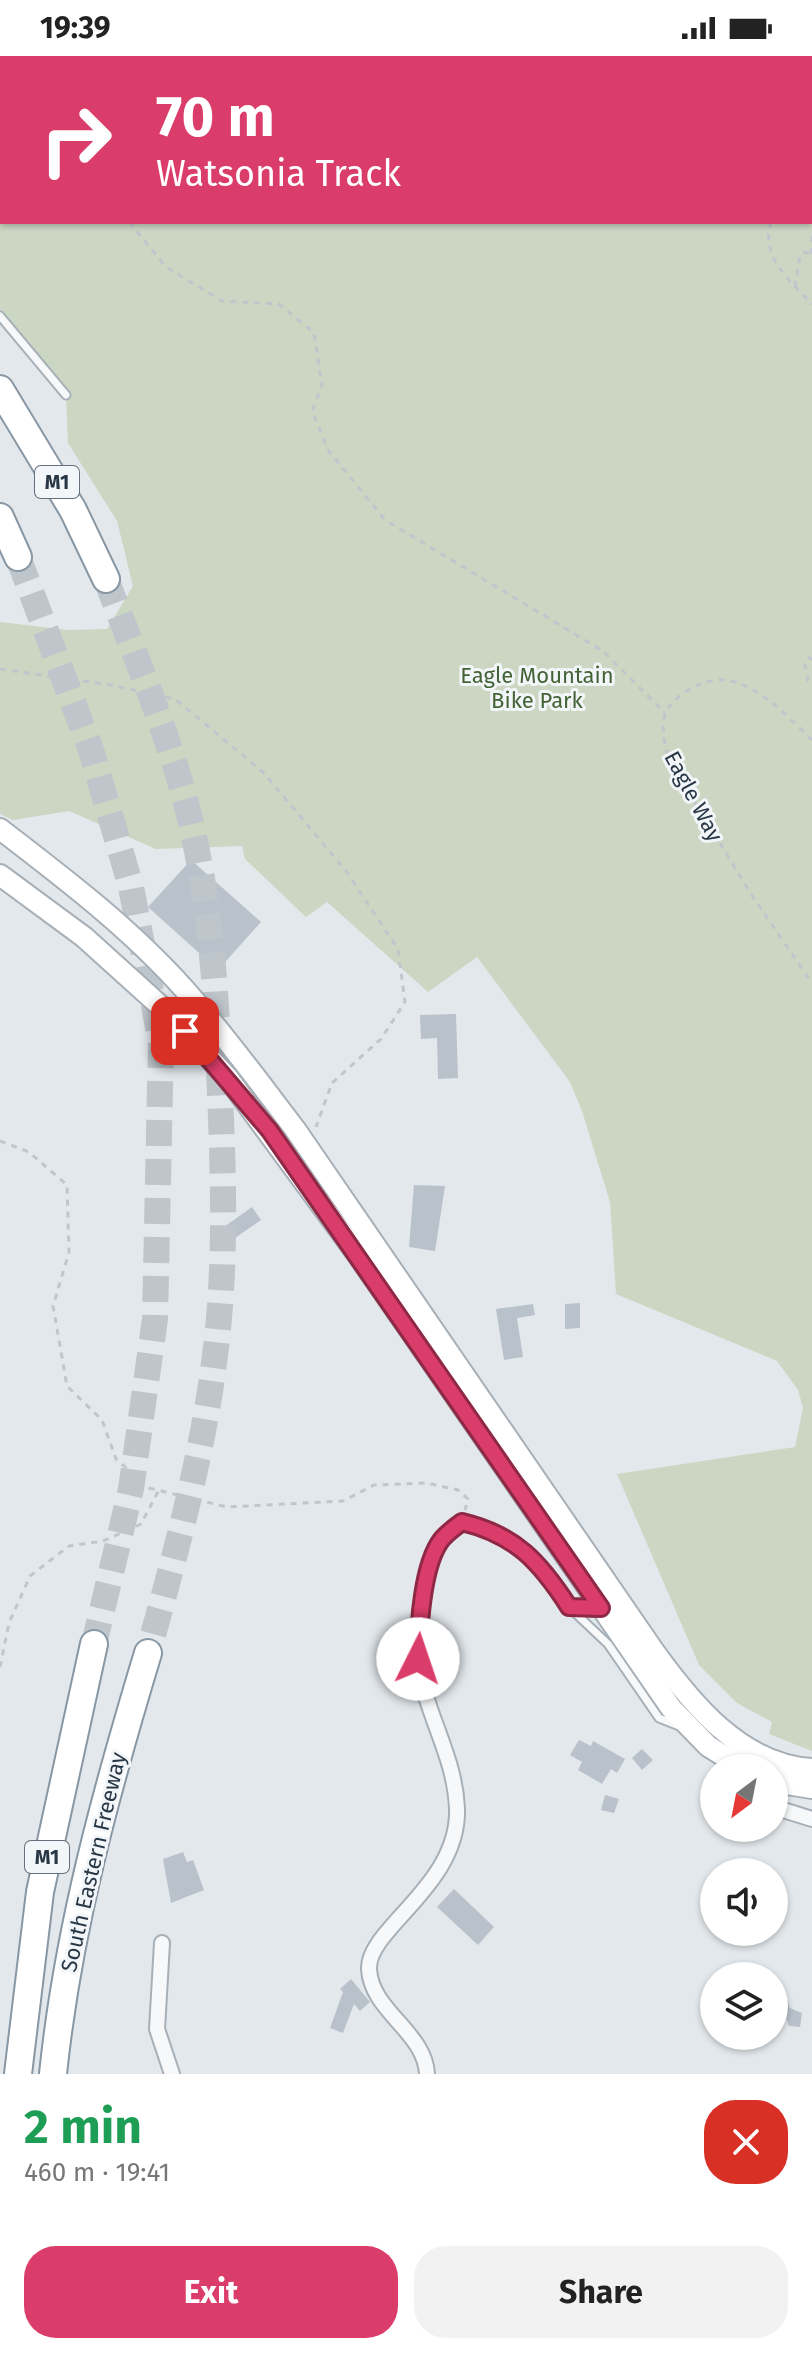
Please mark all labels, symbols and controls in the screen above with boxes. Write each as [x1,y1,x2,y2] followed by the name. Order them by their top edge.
[40,10,110,46] text: 19:39
[156,84,275,151] text: 70 m
[24,88,128,192] icon: right
[156,152,401,196] text: Watsonia Track
[35,466,79,498] road number: M1
[460,662,614,714] park label: Eagle Mountain Bike Park
[658,746,729,846] street label: Eagle Way
[151,997,219,1065] pin
[163,1009,207,1053] icon: arrive
[376,1617,460,1701] position arrow
[55,1750,132,1975] street label: South Eastern Freeway
[700,1754,788,1842] north arrow
[700,1754,788,2050] map controls
[25,1841,69,1873] road number: M1
[700,1858,788,1946] button: sound
[700,1962,788,2050] button: layers
[24,2098,142,2156] text: 2 min
[704,2100,788,2184] button: close
[24,2157,170,2188] text: 460 m · 19:41
[24,2246,398,2338] button: Exit
[414,2246,788,2338] button: Share

